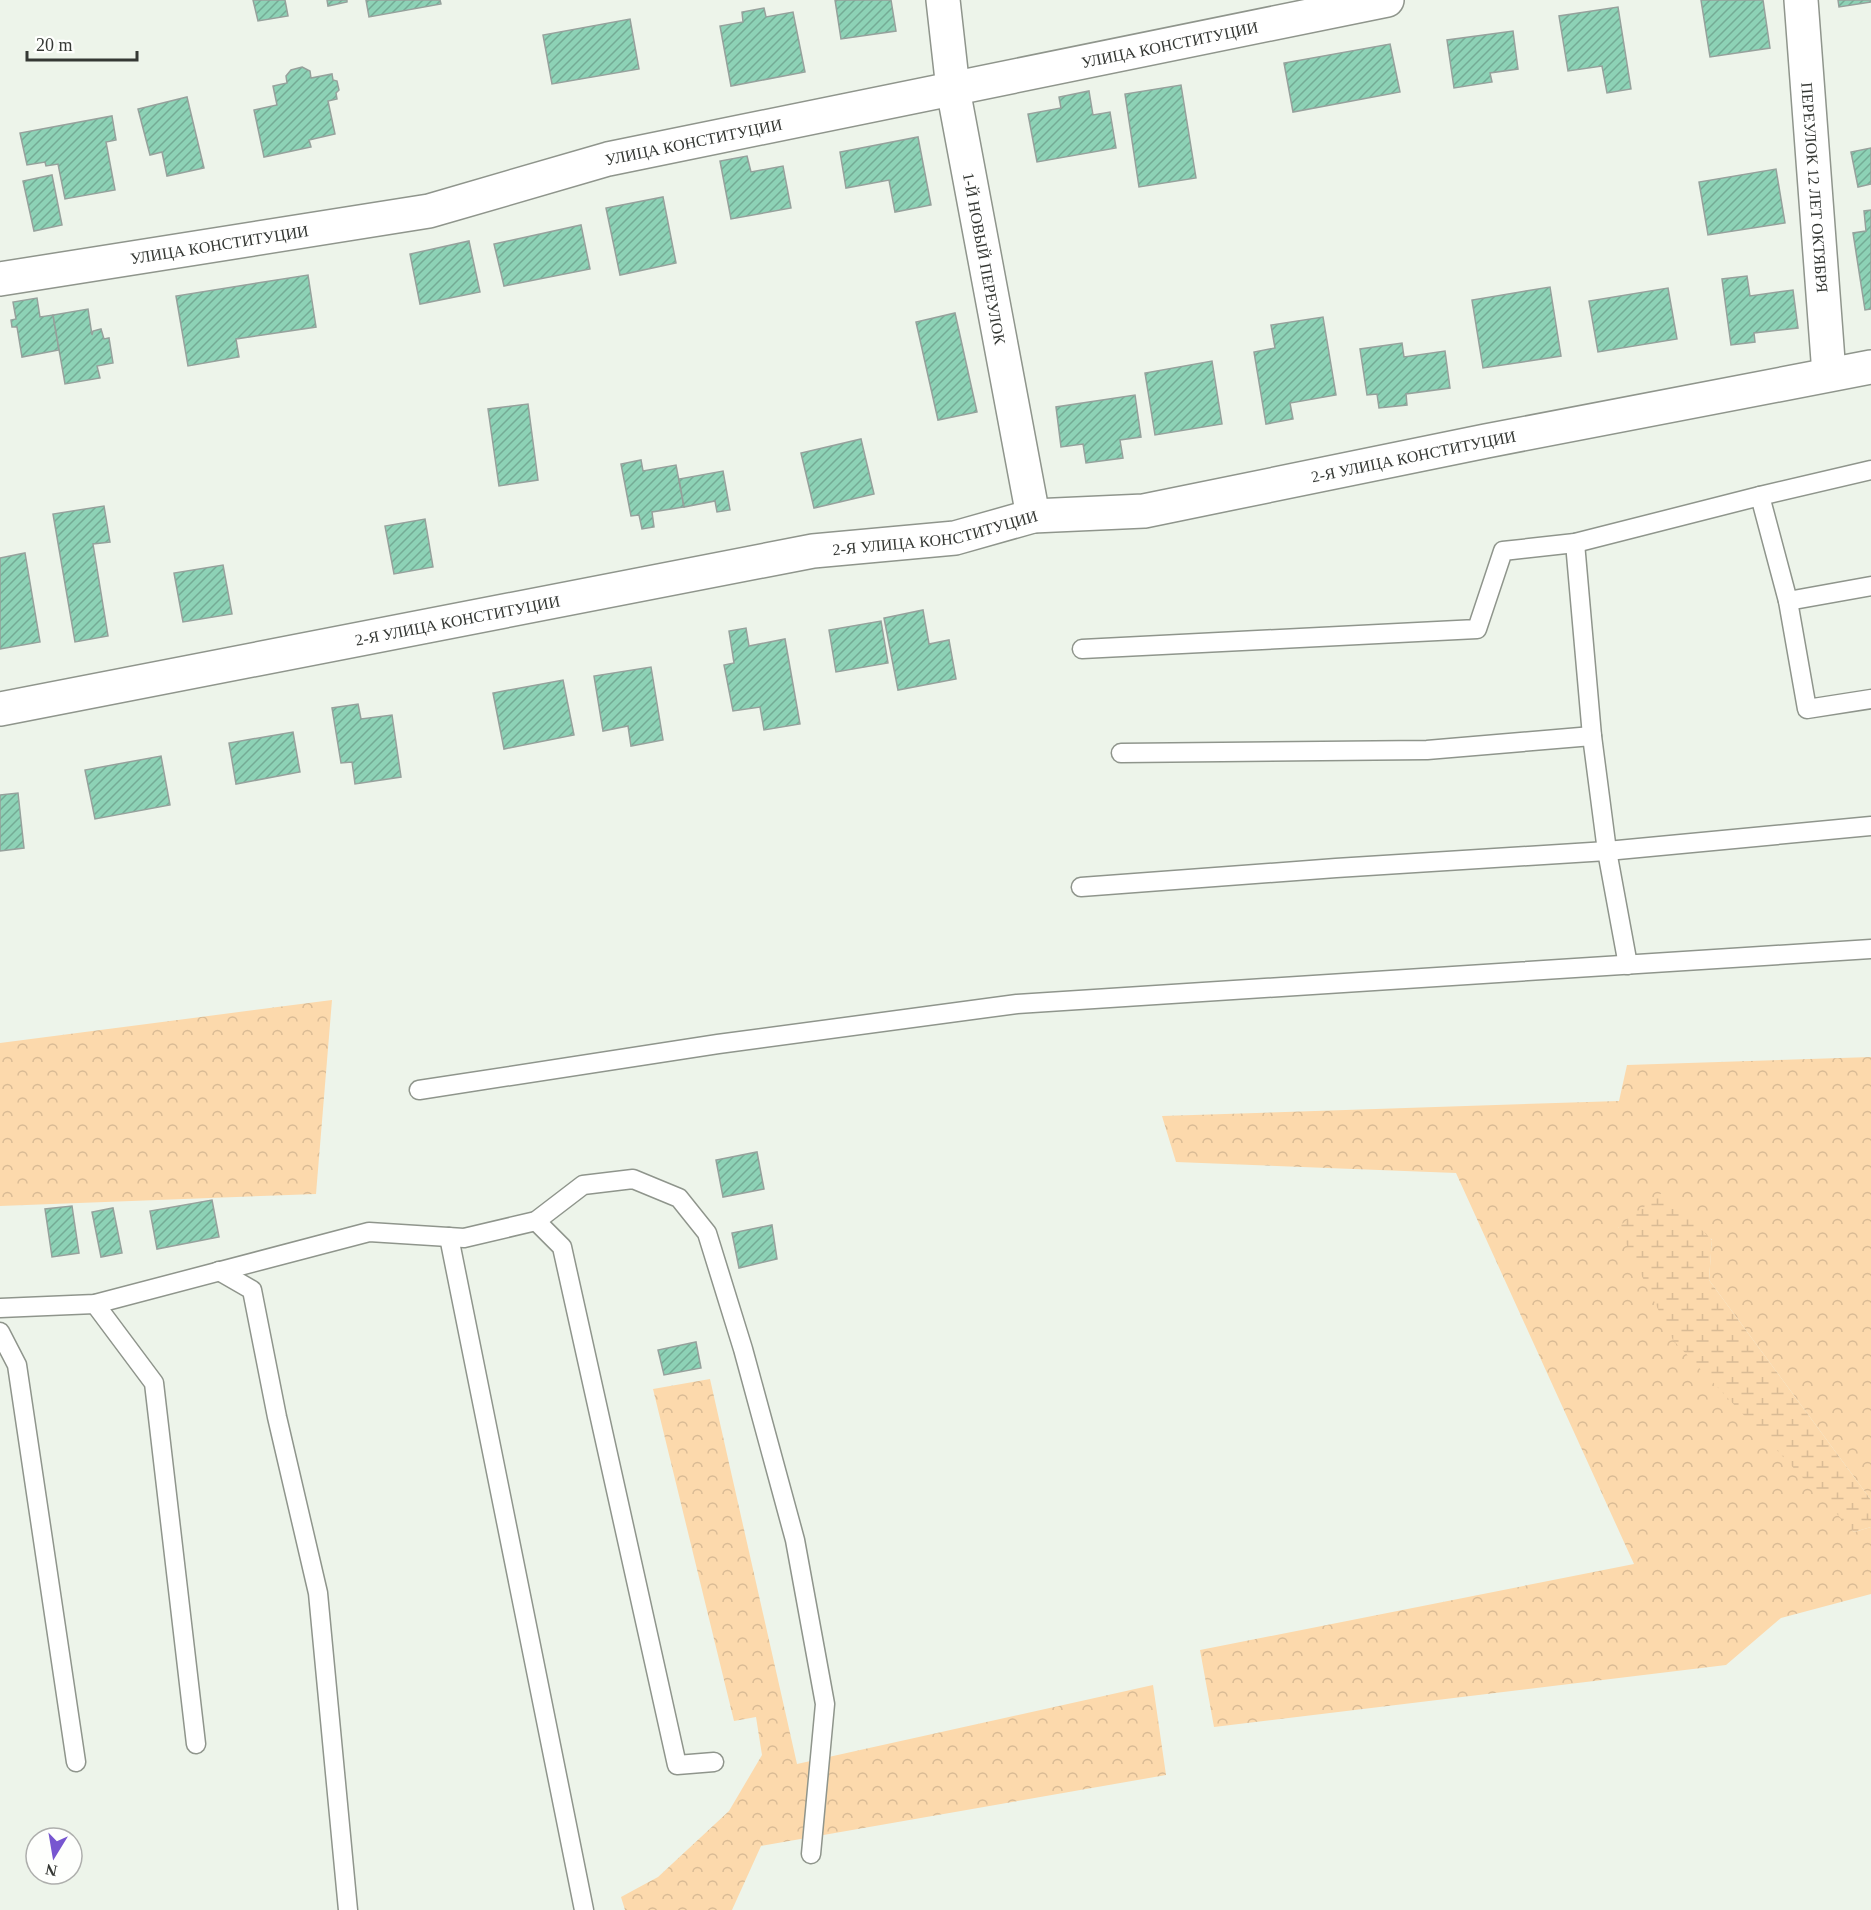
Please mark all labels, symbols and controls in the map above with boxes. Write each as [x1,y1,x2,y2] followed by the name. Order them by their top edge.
[1080,18,1260,71] street label: УЛИЦА КОНСТИТУЦИИ
[27,24,136,62] scale bar
[36,35,73,55] text: 20 m
[1799,82,1831,294] street label: ПЕРЕУЛОК 12 ЛЕТ ОКТЯБРЯ
[603,115,784,168] street label: УЛИЦА КОНСТИТУЦИИ
[960,171,1009,346] street label: 1-Й НОВЫЙ ПЕРЕУЛОК
[129,222,310,267] street label: УЛИЦА КОНСТИТУЦИИ
[1310,427,1518,485] street label: 2-Я УЛИЦА КОНСТИТУЦИИ
[832,507,1040,558] street label: 2-Я УЛИЦА КОНСТИТУЦИИ
[354,592,562,648] street label: 2-Я УЛИЦА КОНСТИТУЦИИ
[24,1826,84,1886] north arrow
[44,1861,59,1880] text: N

